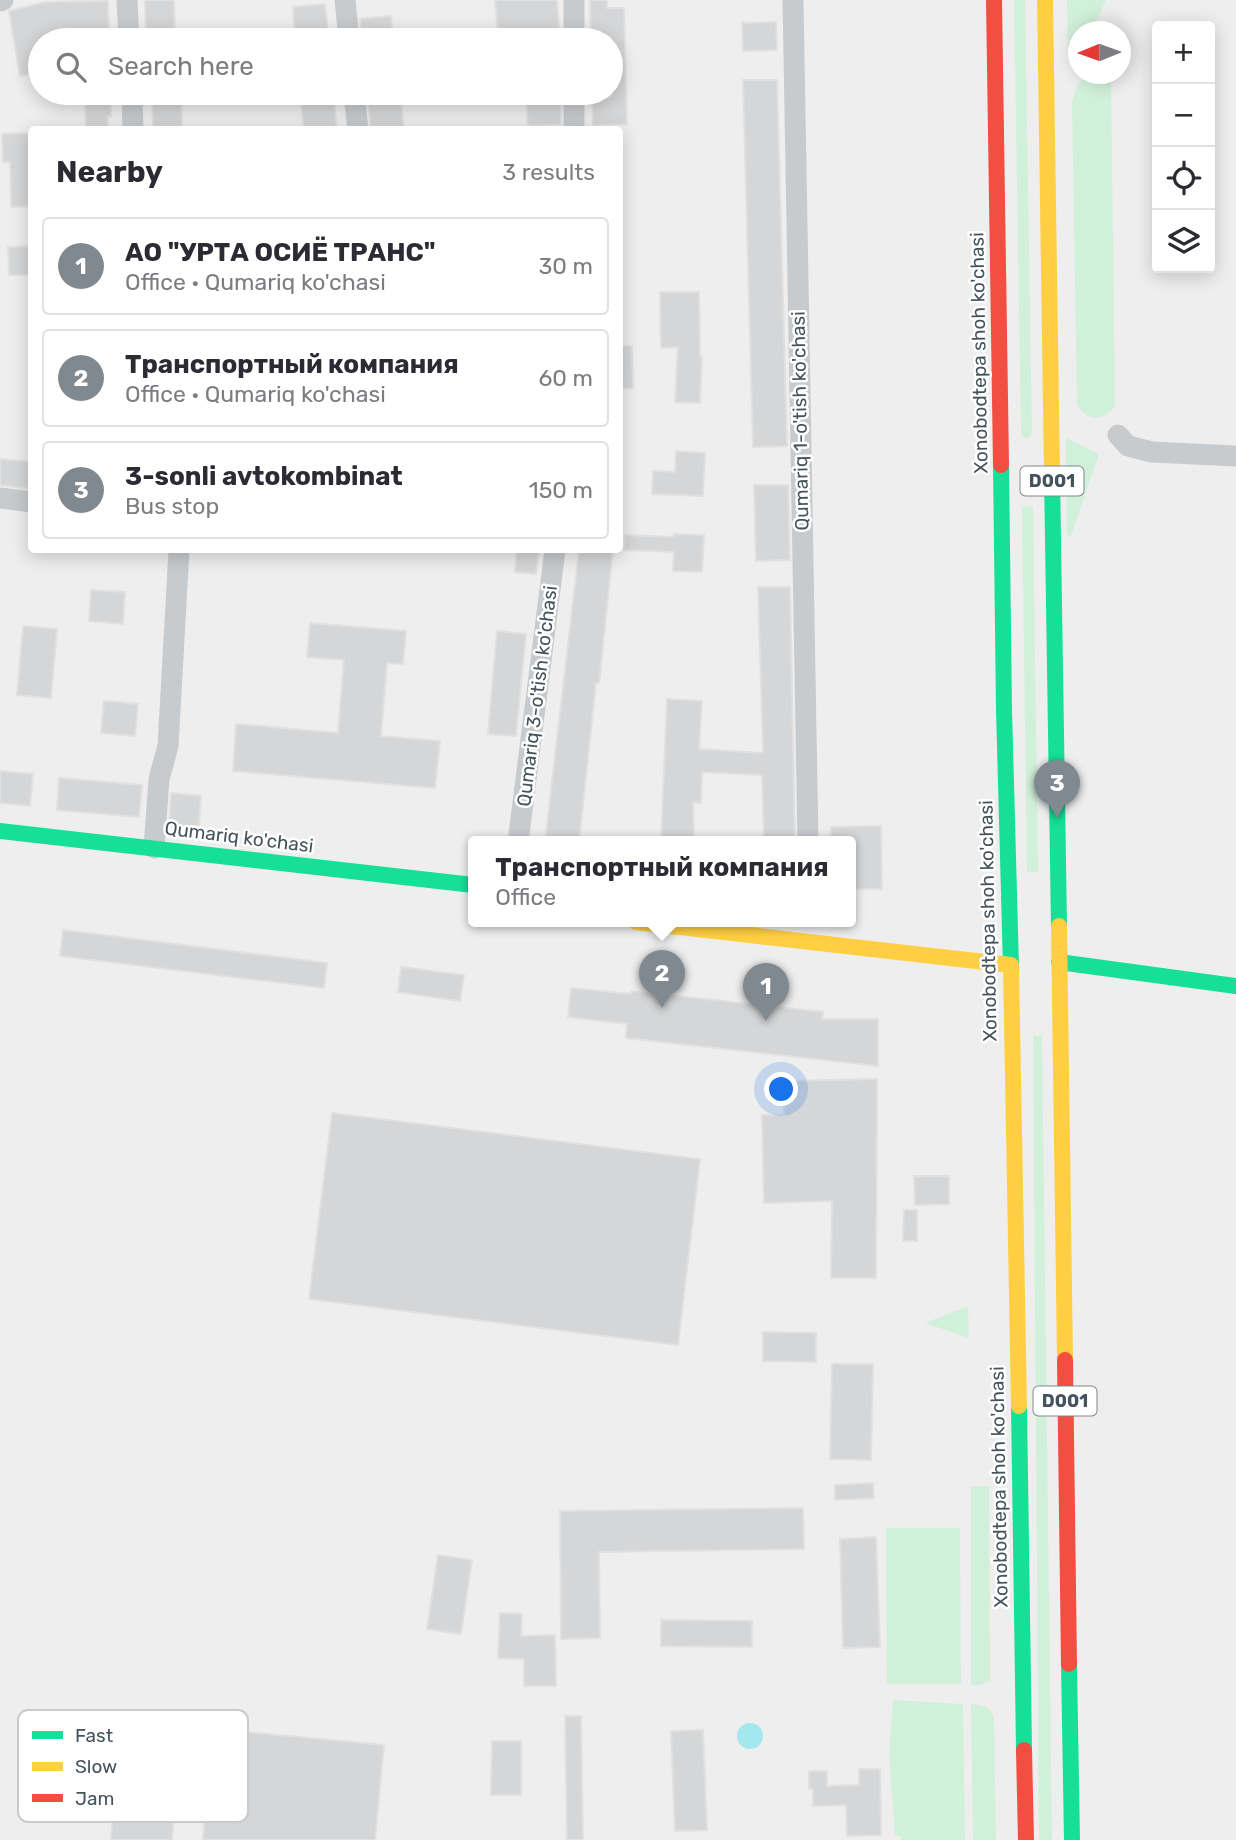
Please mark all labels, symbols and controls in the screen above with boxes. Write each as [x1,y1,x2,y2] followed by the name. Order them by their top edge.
[1068,21,1131,84] north arrow
[1152,21,1215,273] map controls
[1152,21,1215,84] button: +
[28,28,623,105] search box
[52,48,90,86] icon: search
[108,51,254,82] text: Search here
[1152,84,1215,147] button: −
[1152,147,1215,210] button: locate
[56,154,163,190] text: Nearby
[502,158,595,186] text: 3 results
[1152,210,1215,273] button: layers
[965,232,993,474] street label: Xonobodtepa shoh ko'chasi
[125,237,436,268] text: АО "УРТА ОСИЁ ТРАНС"
[75,252,87,280] text: 1
[538,252,593,280] text: 30 m
[125,268,386,296] text: Office · Qumariq ko'chasi
[787,311,813,531] street label: Qumariq 1-o'tish ko'chasi
[125,349,459,380] text: Транспортный компания
[74,364,88,392] text: 2
[538,364,593,392] text: 60 m
[125,380,386,408] text: Office · Qumariq ko'chasi
[125,461,403,492] text: 3-sonli avtokombinat
[1020,466,1084,495] road number: D001
[73,476,89,504] text: 3
[529,476,593,504] text: 150 m
[125,492,219,520] text: Bus stop
[512,584,562,808] street label: Qumariq 3-o'tish ko'chasi
[1034,760,1080,818] pin: 3
[974,800,1002,1042] street label: Xonobodtepa shoh ko'chasi
[163,816,315,858] street label: Qumariq ko'chasi
[468,836,856,927] popup
[495,852,829,883] text: Транспортный компания
[495,883,556,911] text: Office
[639,950,685,1008] pin: 2
[743,963,789,1021] pin: 1
[764,1072,798,1106] your location
[985,1366,1013,1608] street label: Xonobodtepa shoh ko'chasi
[1034,1386,1096,1416] road number: D001
[18,1710,248,1822] legend
[75,1724,114,1747] text: Fast
[75,1755,117,1778] text: Slow
[75,1787,114,1810] text: Jam

